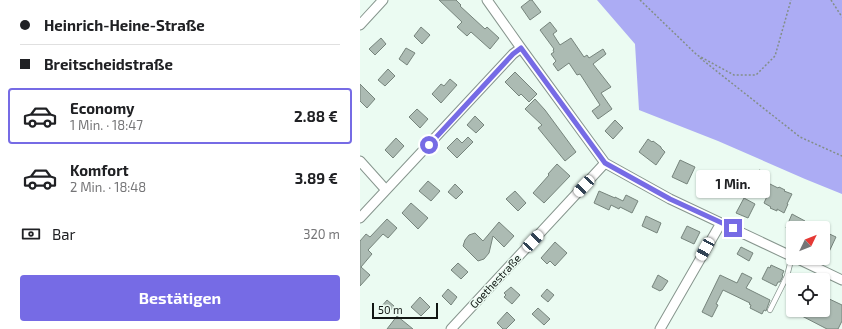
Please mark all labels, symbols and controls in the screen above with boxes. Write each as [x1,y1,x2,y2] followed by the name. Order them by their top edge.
[44,16,205,34] text: Heinrich-Heine-Straße
[44,55,173,73] text: Breitscheidstraße
[22,98,58,134] icon: car
[70,99,135,117] text: Economy
[294,107,338,125] text: 2.88 €
[70,117,143,133] text: 1 Min. · 18:47
[420,136,438,154] route start
[22,160,58,196] icon: car
[70,161,129,179] text: Komfort
[295,169,338,187] text: 3.89 €
[696,170,770,198] callout: 1 Min.
[571,173,597,199] car
[716,176,750,192] text: 1 Min.
[70,179,146,195] text: 2 Min. · 18:48
[724,219,742,237] route end
[786,221,830,265] north arrow
[786,221,830,317] map controls
[20,223,42,245] icon: cash
[52,225,76,243] text: Bar
[303,226,340,242] text: 320 m
[520,228,546,254] car
[694,236,716,262] car
[467,251,523,311] street label: Goethestraße
[786,273,830,317] button: locate
[20,275,340,321] button: Bestätigen
[372,301,438,320] scale bar
[378,303,403,316] text: 50 m

